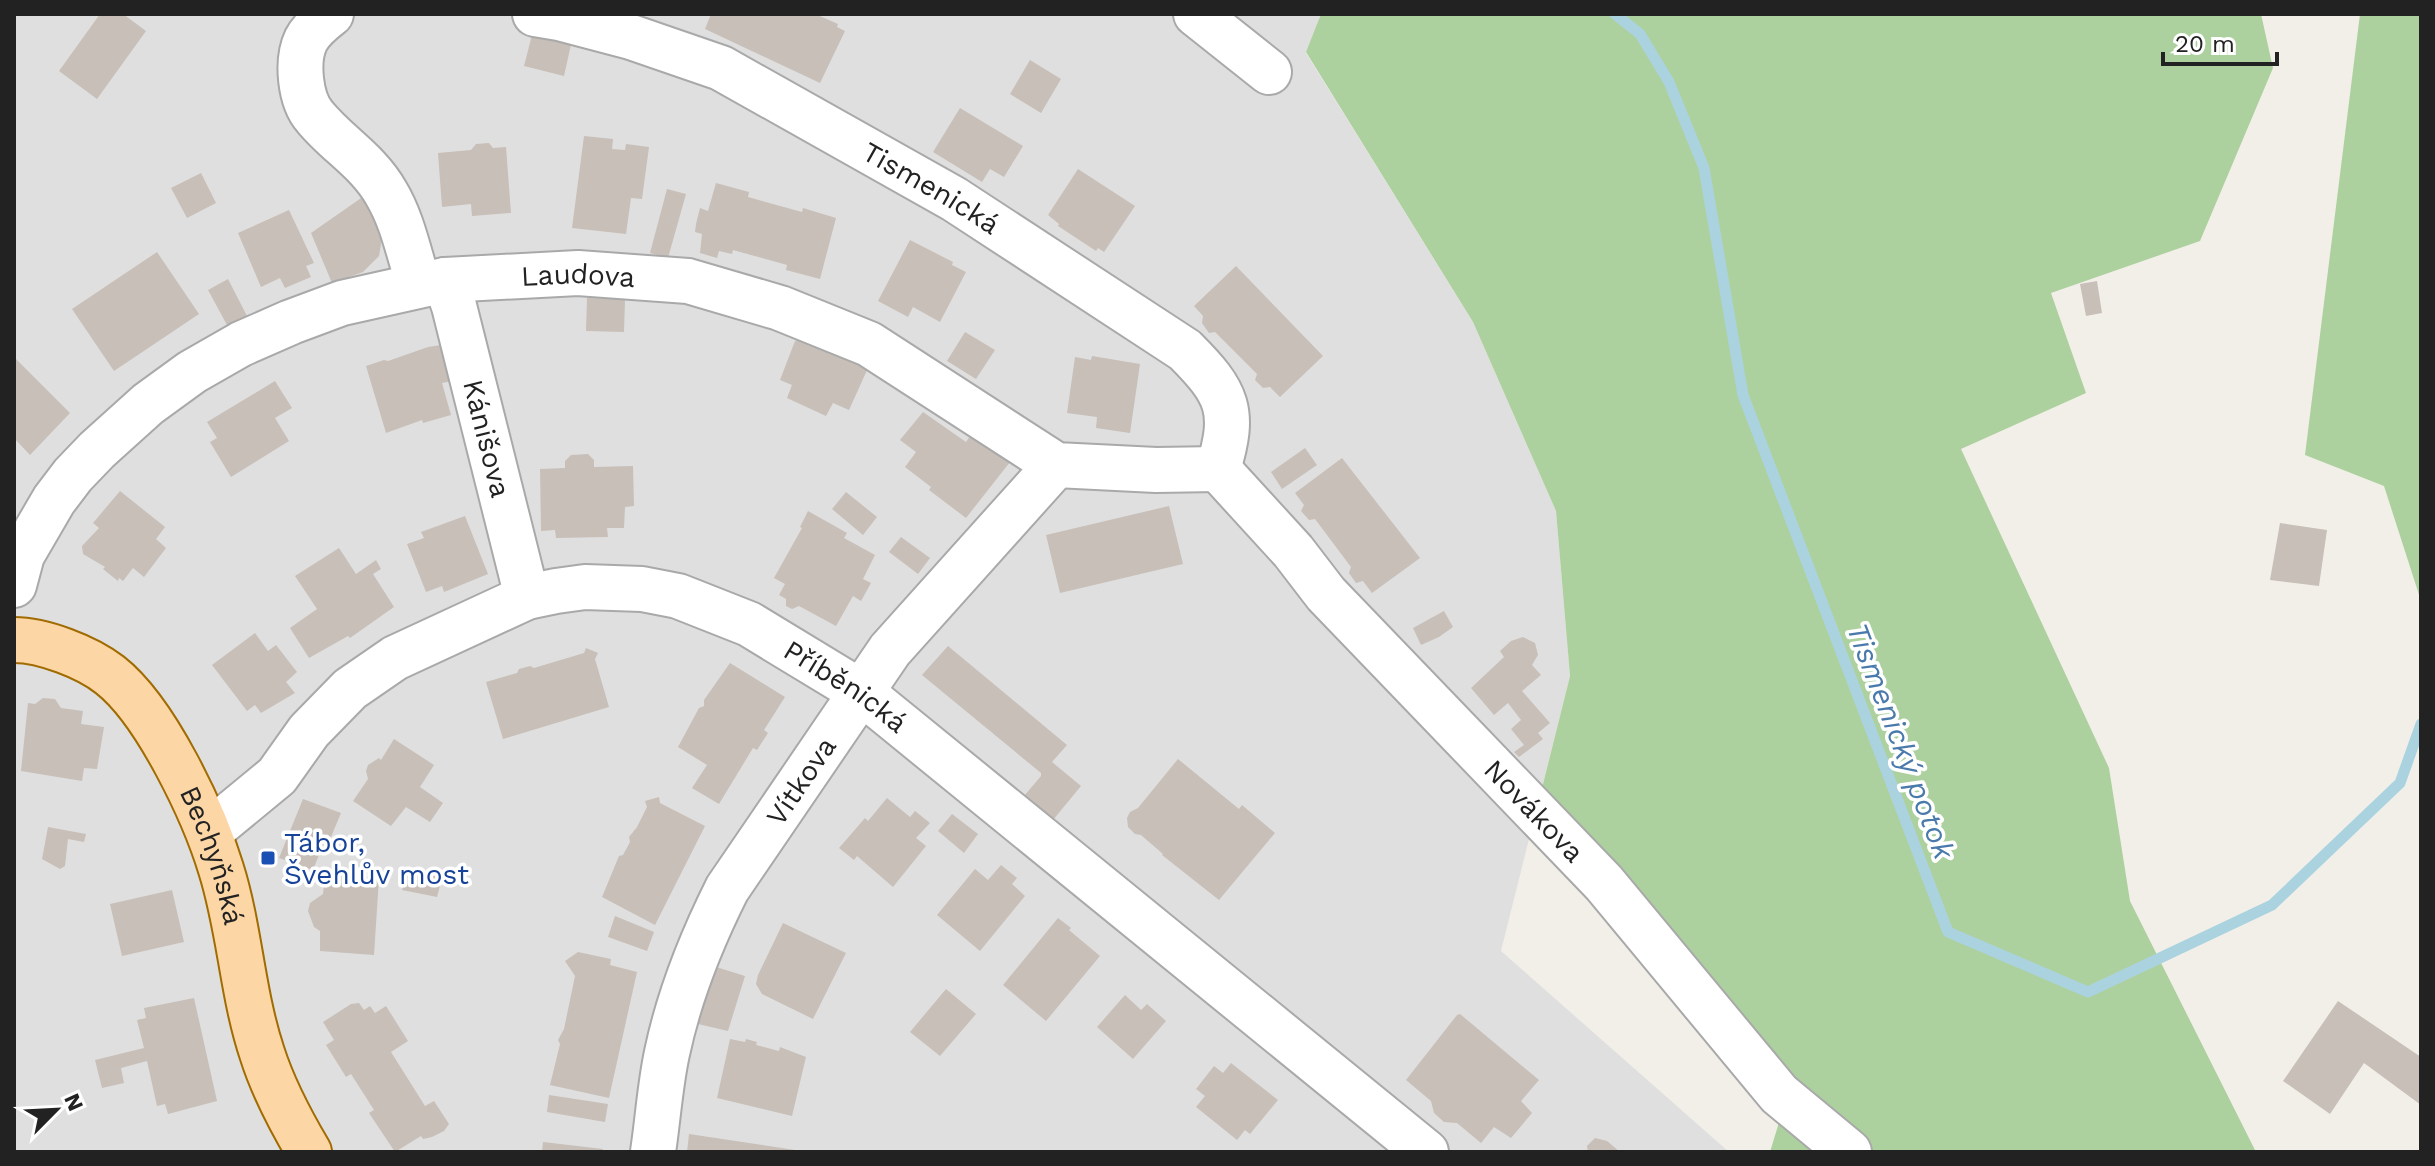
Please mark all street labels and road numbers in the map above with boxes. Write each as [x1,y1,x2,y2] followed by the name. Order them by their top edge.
[857,135,1006,241] street label: Tismenická
[520,256,636,294] street label: Laudova
[457,376,518,501] street label: Kánišova
[778,633,914,739] street label: Příběnická
[759,730,843,831] street label: Vítkova
[1478,753,1591,869] street label: Novákova
[173,780,251,928] street label: Bechyňská

